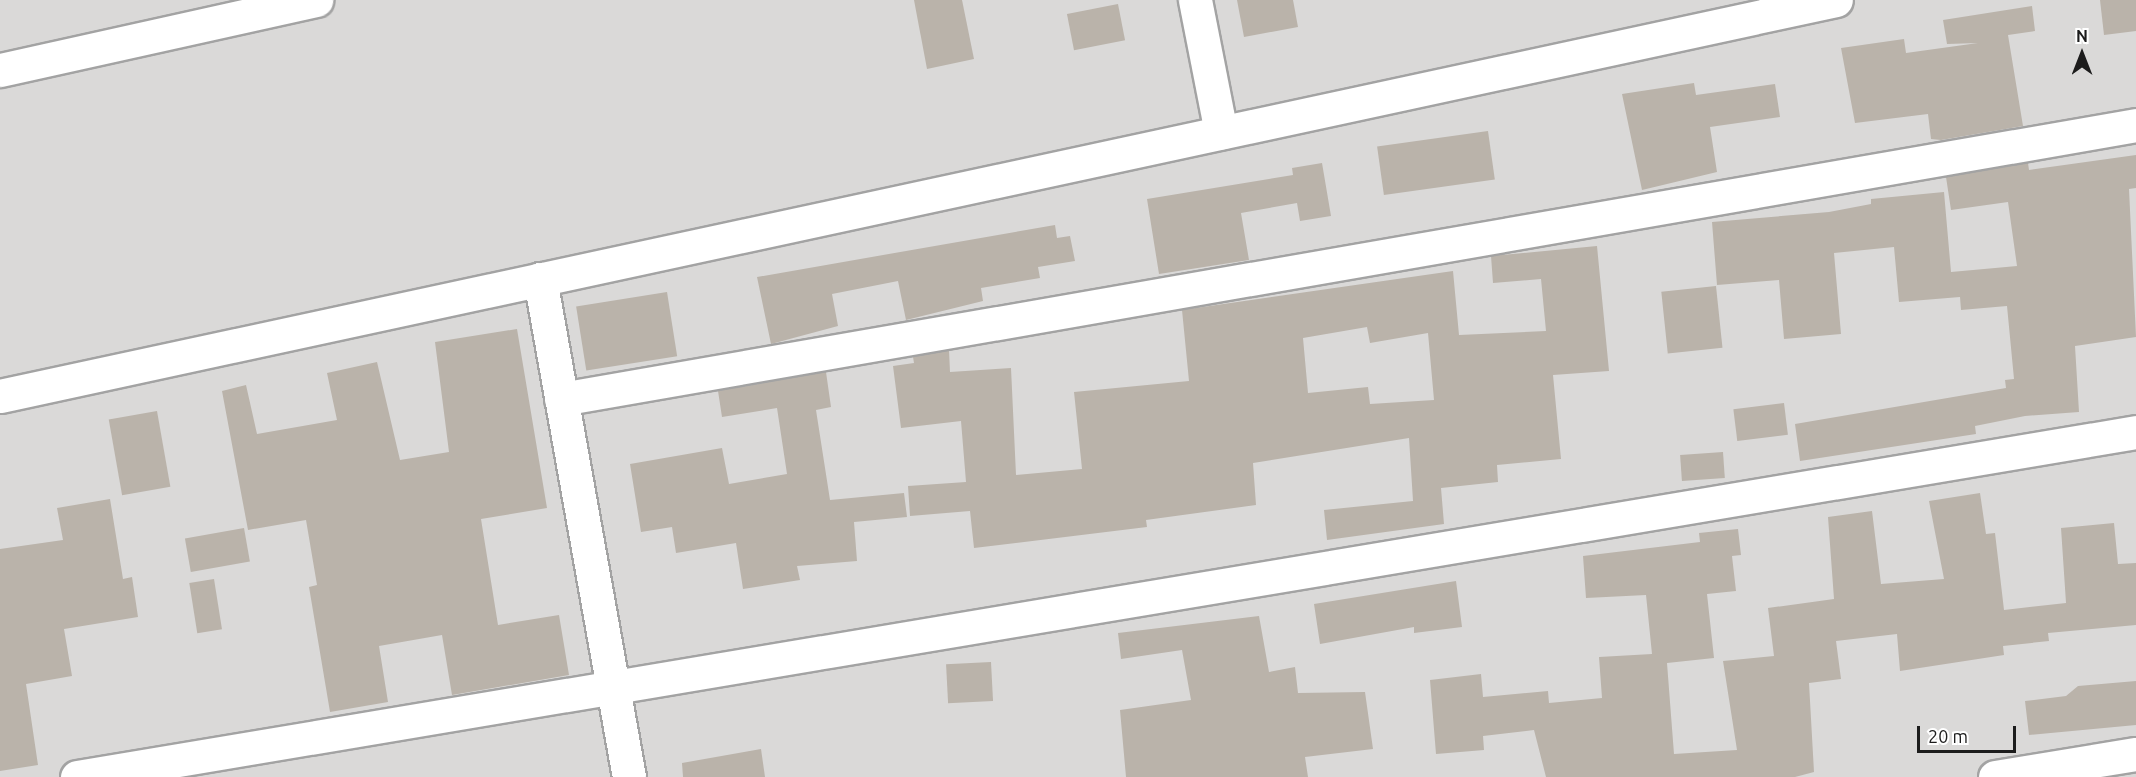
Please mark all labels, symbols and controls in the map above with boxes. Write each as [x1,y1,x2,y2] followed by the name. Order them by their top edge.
[2052,24,2112,84] north arrow
[2076,27,2088,45] text: N
[1920,714,2019,752] scale bar
[1928,726,1968,746] text: 20 m

